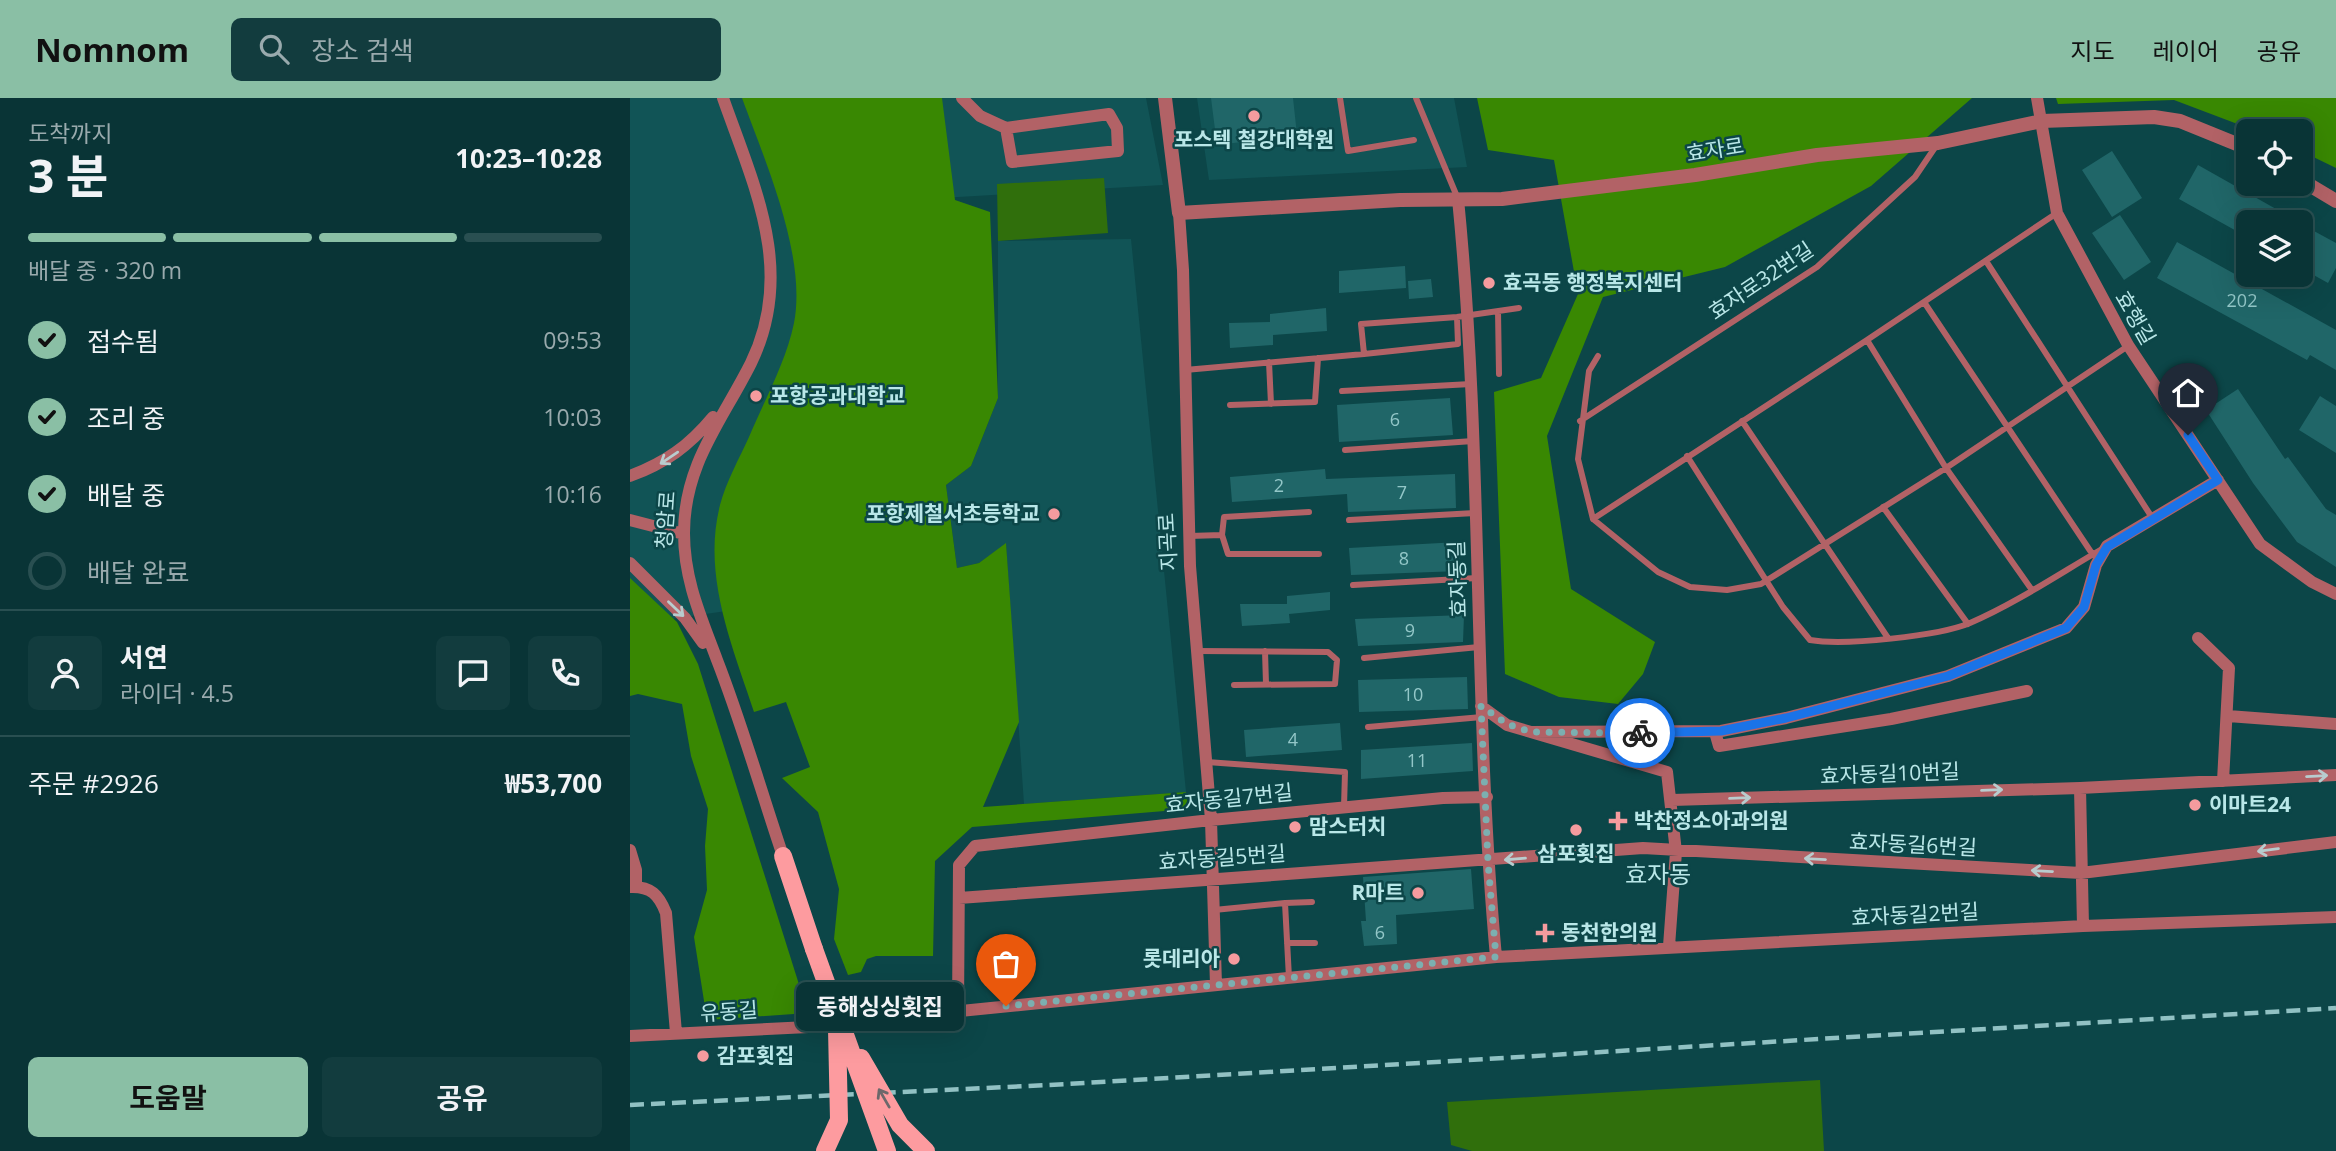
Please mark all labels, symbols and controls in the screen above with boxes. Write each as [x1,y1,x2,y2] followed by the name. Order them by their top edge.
[231,18,721,81] search box
[35,27,189,72] text: Nomnom
[255,30,293,68] icon: search
[311,32,414,68] text: 장소 검색
[2070,34,2115,67] text: 지도
[2153,34,2219,67] text: 레이어
[2257,34,2301,67] text: 공유
[1246,108,1262,124] marker: 포스텍 철강대학원
[28,117,113,149] text: 도착까지
[2236,119,2313,287] map controls
[2236,119,2313,196] button: locate
[1174,125,1334,153] place label: 포스텍 철강대학원
[1684,131,1746,167] street label: 효자로
[455,140,602,176] text: 10:23–10:28
[28,144,109,206] text: 3 분
[2236,210,2313,287] button: layers
[1703,235,1818,326] street label: 효자로32번길
[28,254,182,286] text: 배달 중 · 320 m
[1503,268,1682,296] place label: 효곡동 행정복지센터
[1481,275,1497,291] marker: 효곡동 행정복지센터
[2109,285,2162,350] street label: 효행길
[2227,288,2257,312] house number: 202
[28,321,66,359] icon: check
[87,323,159,359] text: 접수됨
[543,324,602,356] text: 09:53
[2158,363,2218,435] pin
[2169,374,2207,412] icon: home
[770,381,905,409] place label: 포항공과대학교
[748,388,764,404] marker: 포항공과대학교
[28,398,66,436] icon: check
[87,400,166,436] text: 조리 중
[543,401,602,433] text: 10:03
[1390,407,1400,431] house number: 6
[660,451,679,465] one-way arrow
[1274,473,1284,497] house number: 2
[28,475,66,513] icon: check
[87,477,166,513] text: 배달 중
[543,478,602,510] text: 10:16
[1397,480,1407,504] house number: 7
[649,490,681,550] street label: 청암로
[866,499,1040,527] place label: 포항제철서초등학교
[1046,506,1062,522] marker: 포항제철서초등학교
[1152,512,1182,572] street label: 지곡로
[1442,540,1472,618] street label: 효자동길
[1399,546,1409,570] house number: 8
[87,554,189,590] text: 배달 완료
[667,601,684,618] one-way arrow
[1405,618,1415,642] house number: 9
[28,636,102,710] button: person
[436,636,510,710] button: chat
[528,636,602,710] button: phone
[120,639,168,675] text: 서연
[120,677,234,709] text: 라이더 · 4.5
[1403,682,1423,706] house number: 10
[1605,698,1675,768] courier
[1621,714,1659,752] icon: bike
[1288,727,1298,751] house number: 4
[1407,748,1427,772] house number: 11
[1820,757,1960,789] street label: 효자동길10번길
[28,765,159,801] text: 주문 #2926
[505,765,602,801] text: ₩53,700
[2305,770,2328,783] one-way arrow
[1164,777,1294,819] street label: 효자동길7번길
[1980,784,2003,797] one-way arrow
[2209,790,2291,818] place label: 이마트24
[1728,792,1751,805] one-way arrow
[2187,797,2203,813] marker: 이마트24
[1634,806,1789,834] place label: 박찬정소아과의원
[1608,811,1628,831] marker: 박찬정소아과의원
[1309,812,1386,840] place label: 맘스터치
[1287,819,1303,835] marker: 맘스터치
[1568,822,1584,838] marker: 삼포횟집
[1848,827,1978,861] street label: 효자동길6번길
[1157,839,1287,875] street label: 효자동길5번길
[1537,839,1615,867] place label: 삼포횟집
[2257,844,2280,857] one-way arrow
[1504,853,1527,866] one-way arrow
[1804,853,1827,866] one-way arrow
[1625,857,1691,890] district label: 효자동
[2031,864,2054,877] one-way arrow
[1351,878,1404,906] place label: R마트
[1410,885,1426,901] marker: R마트
[1850,897,1980,931] street label: 효자동길2번길
[1561,918,1658,946] place label: 동천한의원
[1375,920,1385,944] house number: 6
[1535,923,1555,943] marker: 동천한의원
[976,934,1036,1006] pin
[1143,944,1220,972] place label: 롯데리아
[987,945,1025,983] icon: bag
[1226,951,1242,967] marker: 롯데리아
[796,982,964,1030] callout: 동해싱싱횟집
[817,990,943,1022] text: 동해싱싱횟집
[699,995,759,1027] street label: 유동길
[717,1041,794,1069] place label: 감포횟집
[695,1048,711,1064] marker: 감포횟집
[28,1057,308,1137] button: 도움말
[322,1057,602,1137] button: 공유
[877,1088,891,1108] one-way arrow

